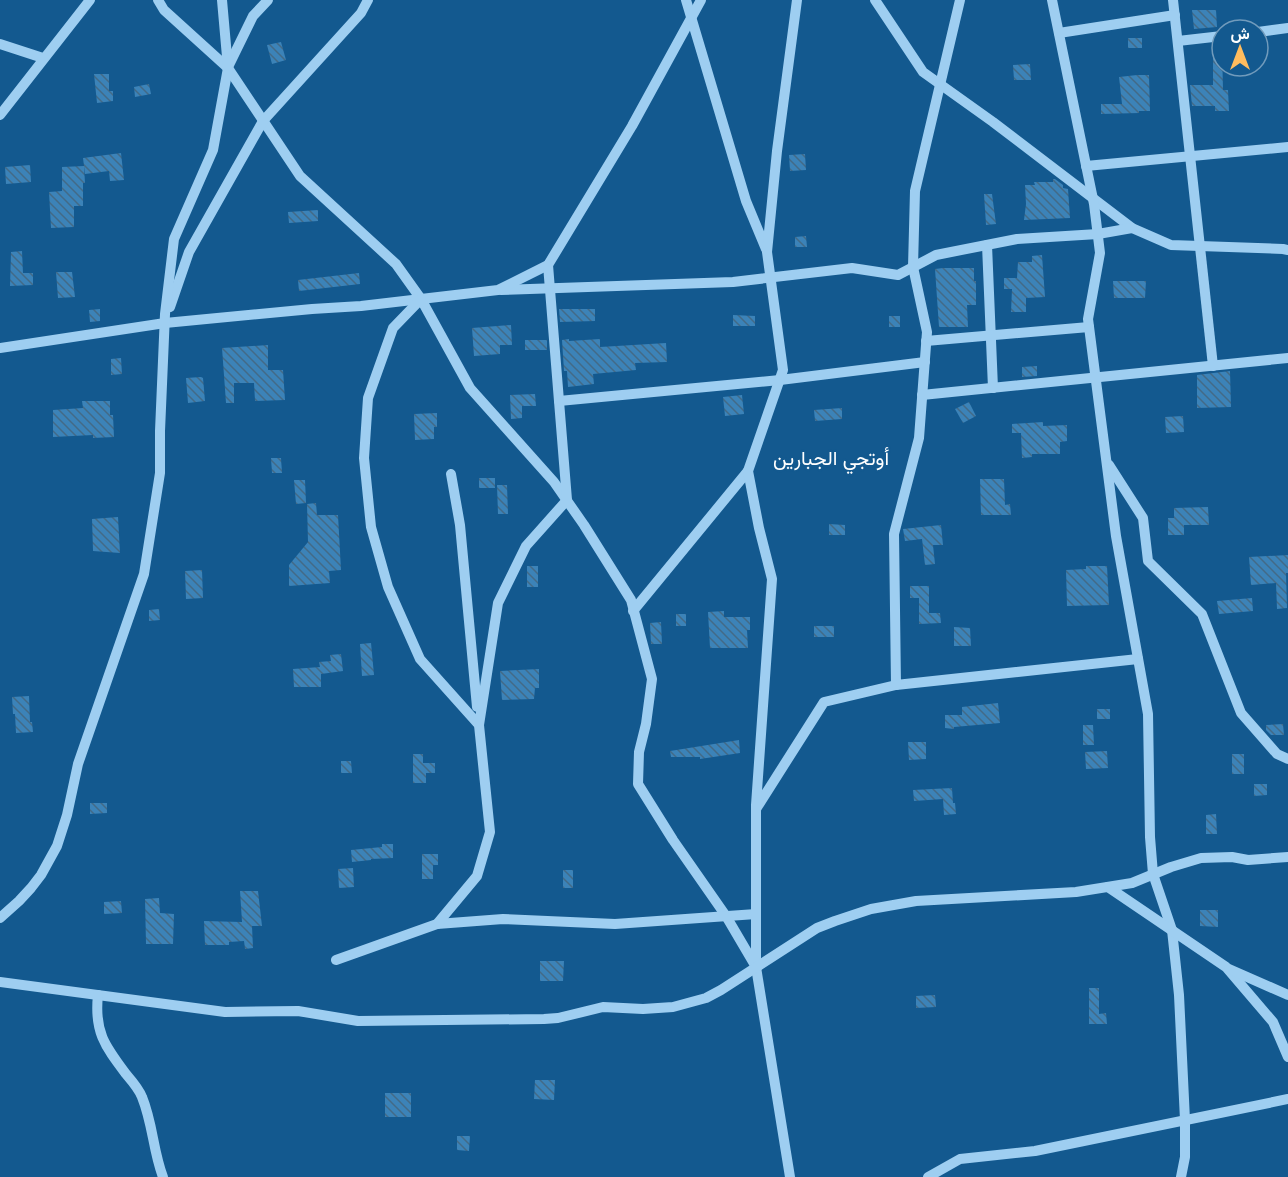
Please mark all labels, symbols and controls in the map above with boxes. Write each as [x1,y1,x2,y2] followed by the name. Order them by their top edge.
[1210,18,1270,78] north arrow
[1230,25,1250,43] text: ش
[773,447,889,475] district label: أوتجي الجبارين

